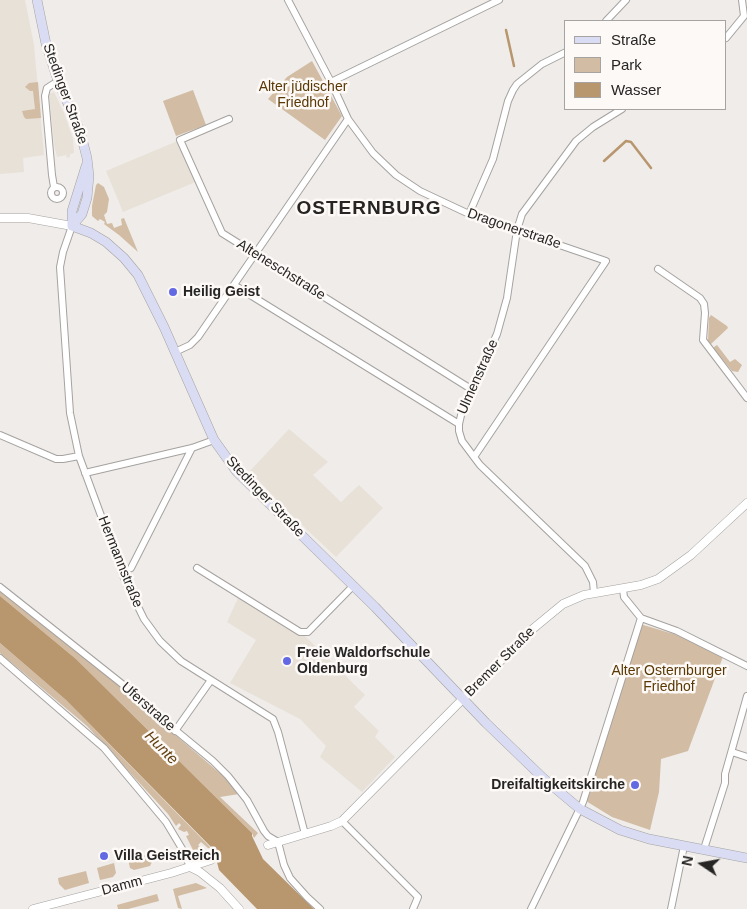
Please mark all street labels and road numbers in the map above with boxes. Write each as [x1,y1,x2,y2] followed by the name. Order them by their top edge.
[39,41,91,147] street label: Stedinger Straße
[465,205,563,253] street label: Dragonerstraße
[234,236,328,304] street label: Alteneschstraße
[454,337,502,417] street label: Ulmenstraße
[222,453,308,541] street label: Stedinger Straße
[94,514,146,610] street label: Hermannstraße
[462,624,538,700] street label: Bremer Straße
[118,679,178,735] street label: Uferstraße
[100,873,144,899] street label: Damm

